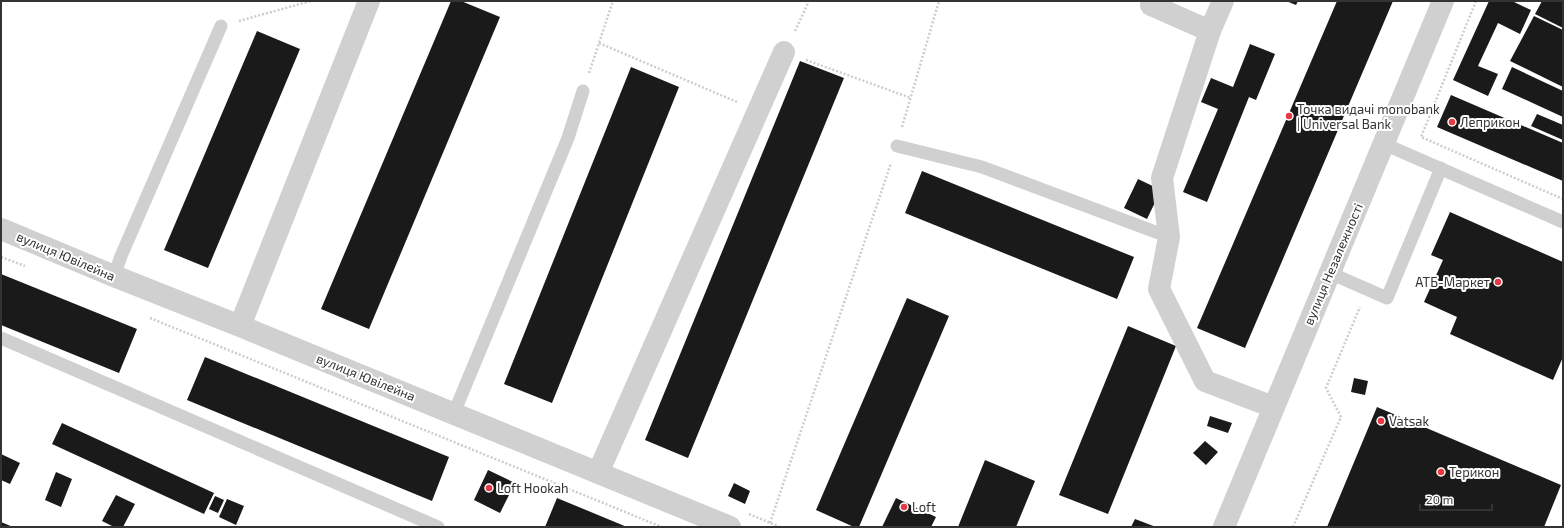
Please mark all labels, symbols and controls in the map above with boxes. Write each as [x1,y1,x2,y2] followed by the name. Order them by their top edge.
[1297,101,1440,132] place label: Точка видачі monobank | Universal Bank
[1284,111,1294,121] marker: Точка видачі monobank | Universal Bank
[1460,114,1520,130] place label: Леприкон
[1447,117,1457,127] marker: Леприкон
[1300,201,1366,327] street label: вулиця Незалежності
[14,228,118,284] street label: вулиця Ювілейна
[1415,274,1491,290] place label: АТБ-Маркет
[1493,277,1503,287] marker: АТБ-Маркет
[314,350,418,404] street label: вулиця Ювілейна
[1389,413,1429,429] place label: Vatsak
[1376,416,1386,426] marker: Vatsak
[1449,464,1499,480] place label: Терикон
[1436,467,1446,477] marker: Терикон
[497,480,569,496] place label: Loft Hookah
[484,483,494,493] marker: Loft Hookah
[1420,486,1492,512] scale bar
[1426,492,1453,506] text: 20 m
[912,499,936,515] place label: Loft
[899,502,909,512] marker: Loft

